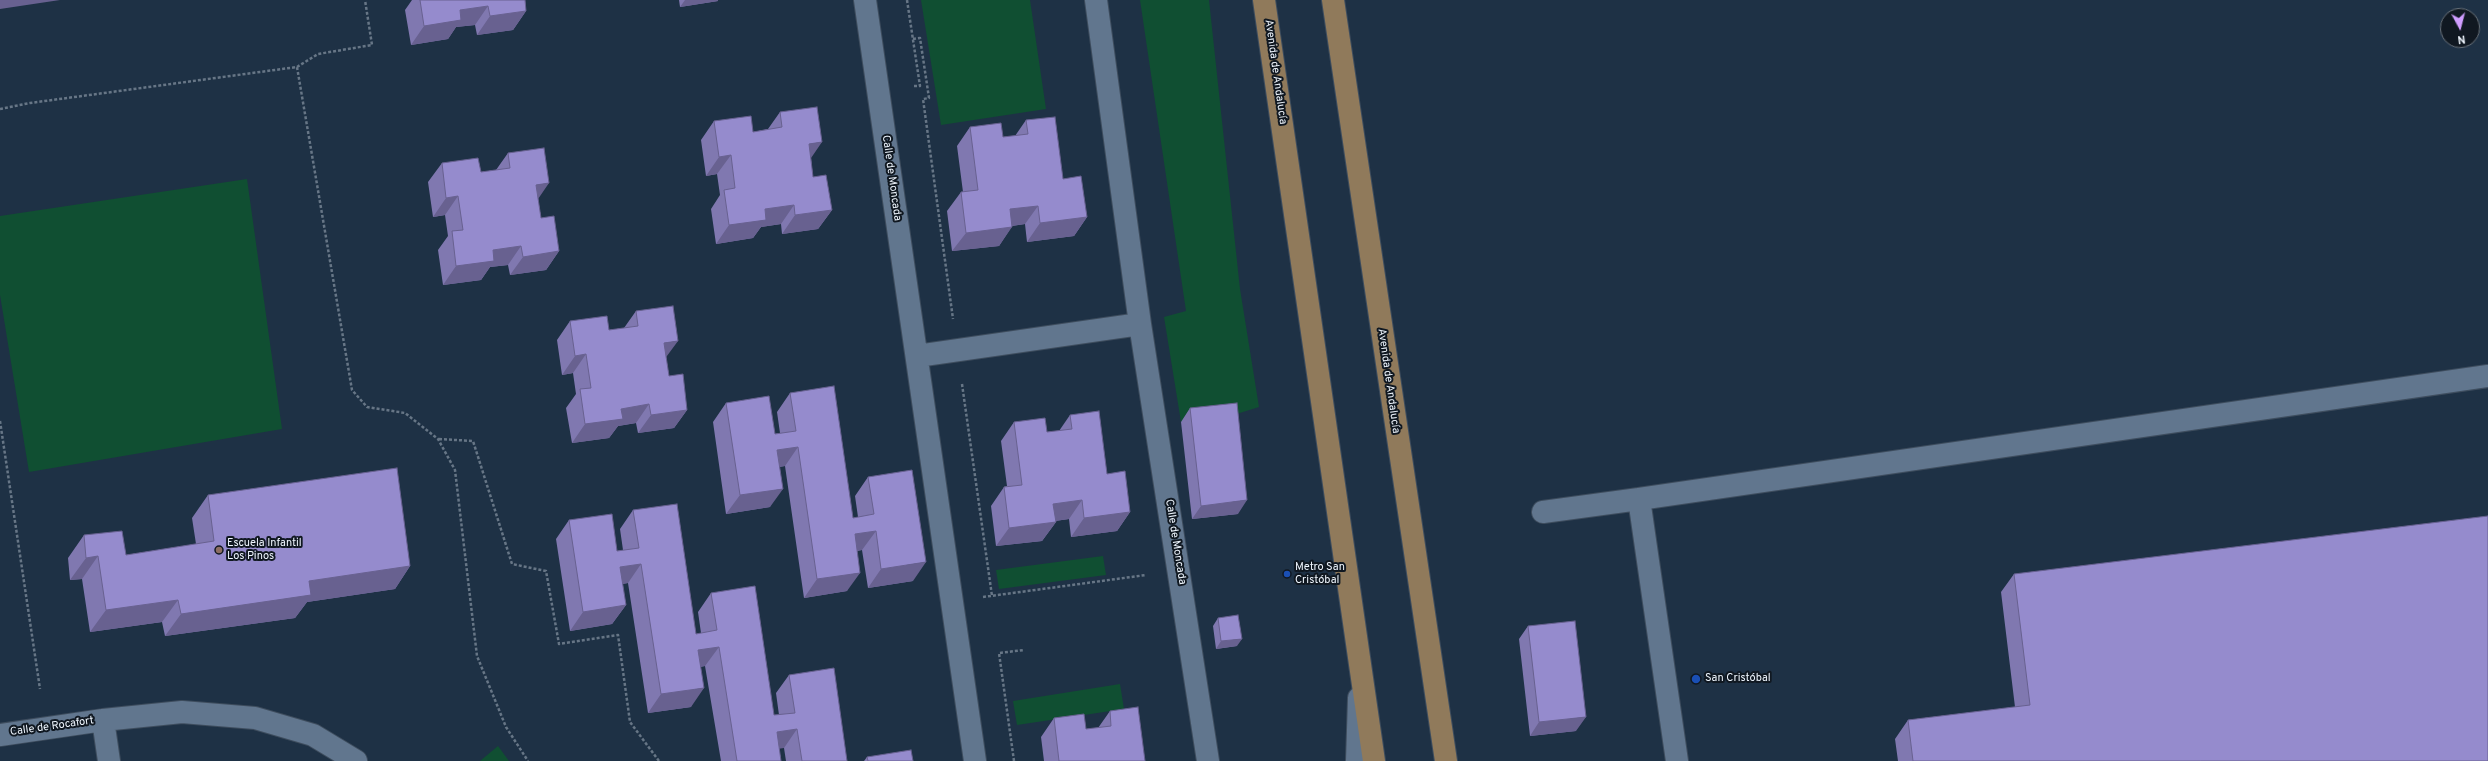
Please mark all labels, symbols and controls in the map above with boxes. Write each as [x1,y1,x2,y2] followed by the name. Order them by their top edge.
[2440,8,2480,48] north arrow
[1261,19,1289,125] street label: Avenida de Andalucía
[2457,31,2466,46] text: N
[878,134,904,222] street label: Calle de Moncada
[1374,328,1402,434] street label: Avenida de Andalucía
[1162,498,1188,586] street label: Calle de Moncada
[227,537,302,563] place label: Escuela Infantil Los Pinos
[214,545,224,555] marker: Escuela Infantil Los Pinos
[1295,561,1345,587] place label: Metro San Cristóbal
[1282,569,1292,579] marker: Metro San Cristóbal
[1705,672,1771,686] place label: San Cristóbal
[1690,673,1702,685] marker: San Cristóbal
[9,715,95,739] street label: Calle de Rocafort

